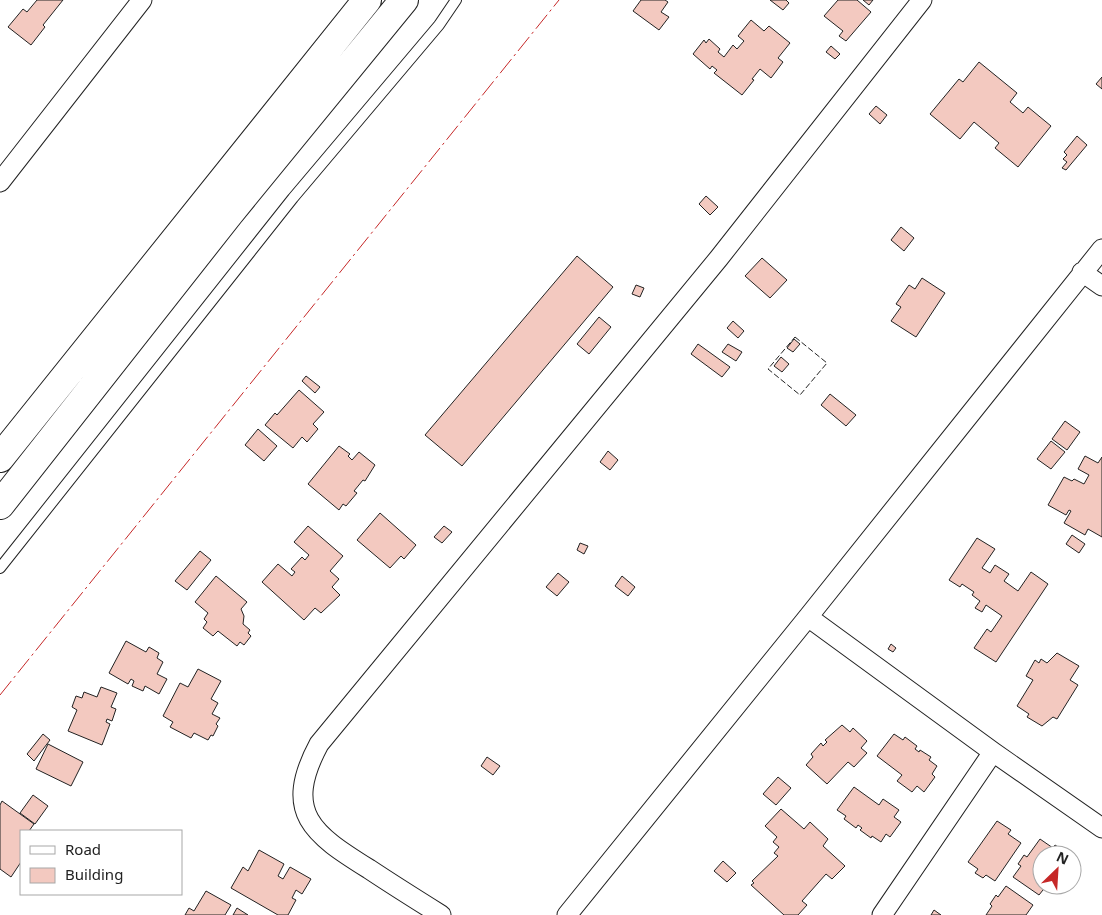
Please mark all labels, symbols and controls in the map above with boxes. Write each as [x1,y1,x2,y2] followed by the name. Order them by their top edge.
[20,830,182,895] legend
[65,839,101,859] text: Road
[1032,845,1082,895] north arrow
[1054,847,1072,869] text: N
[65,864,123,884] text: Building

